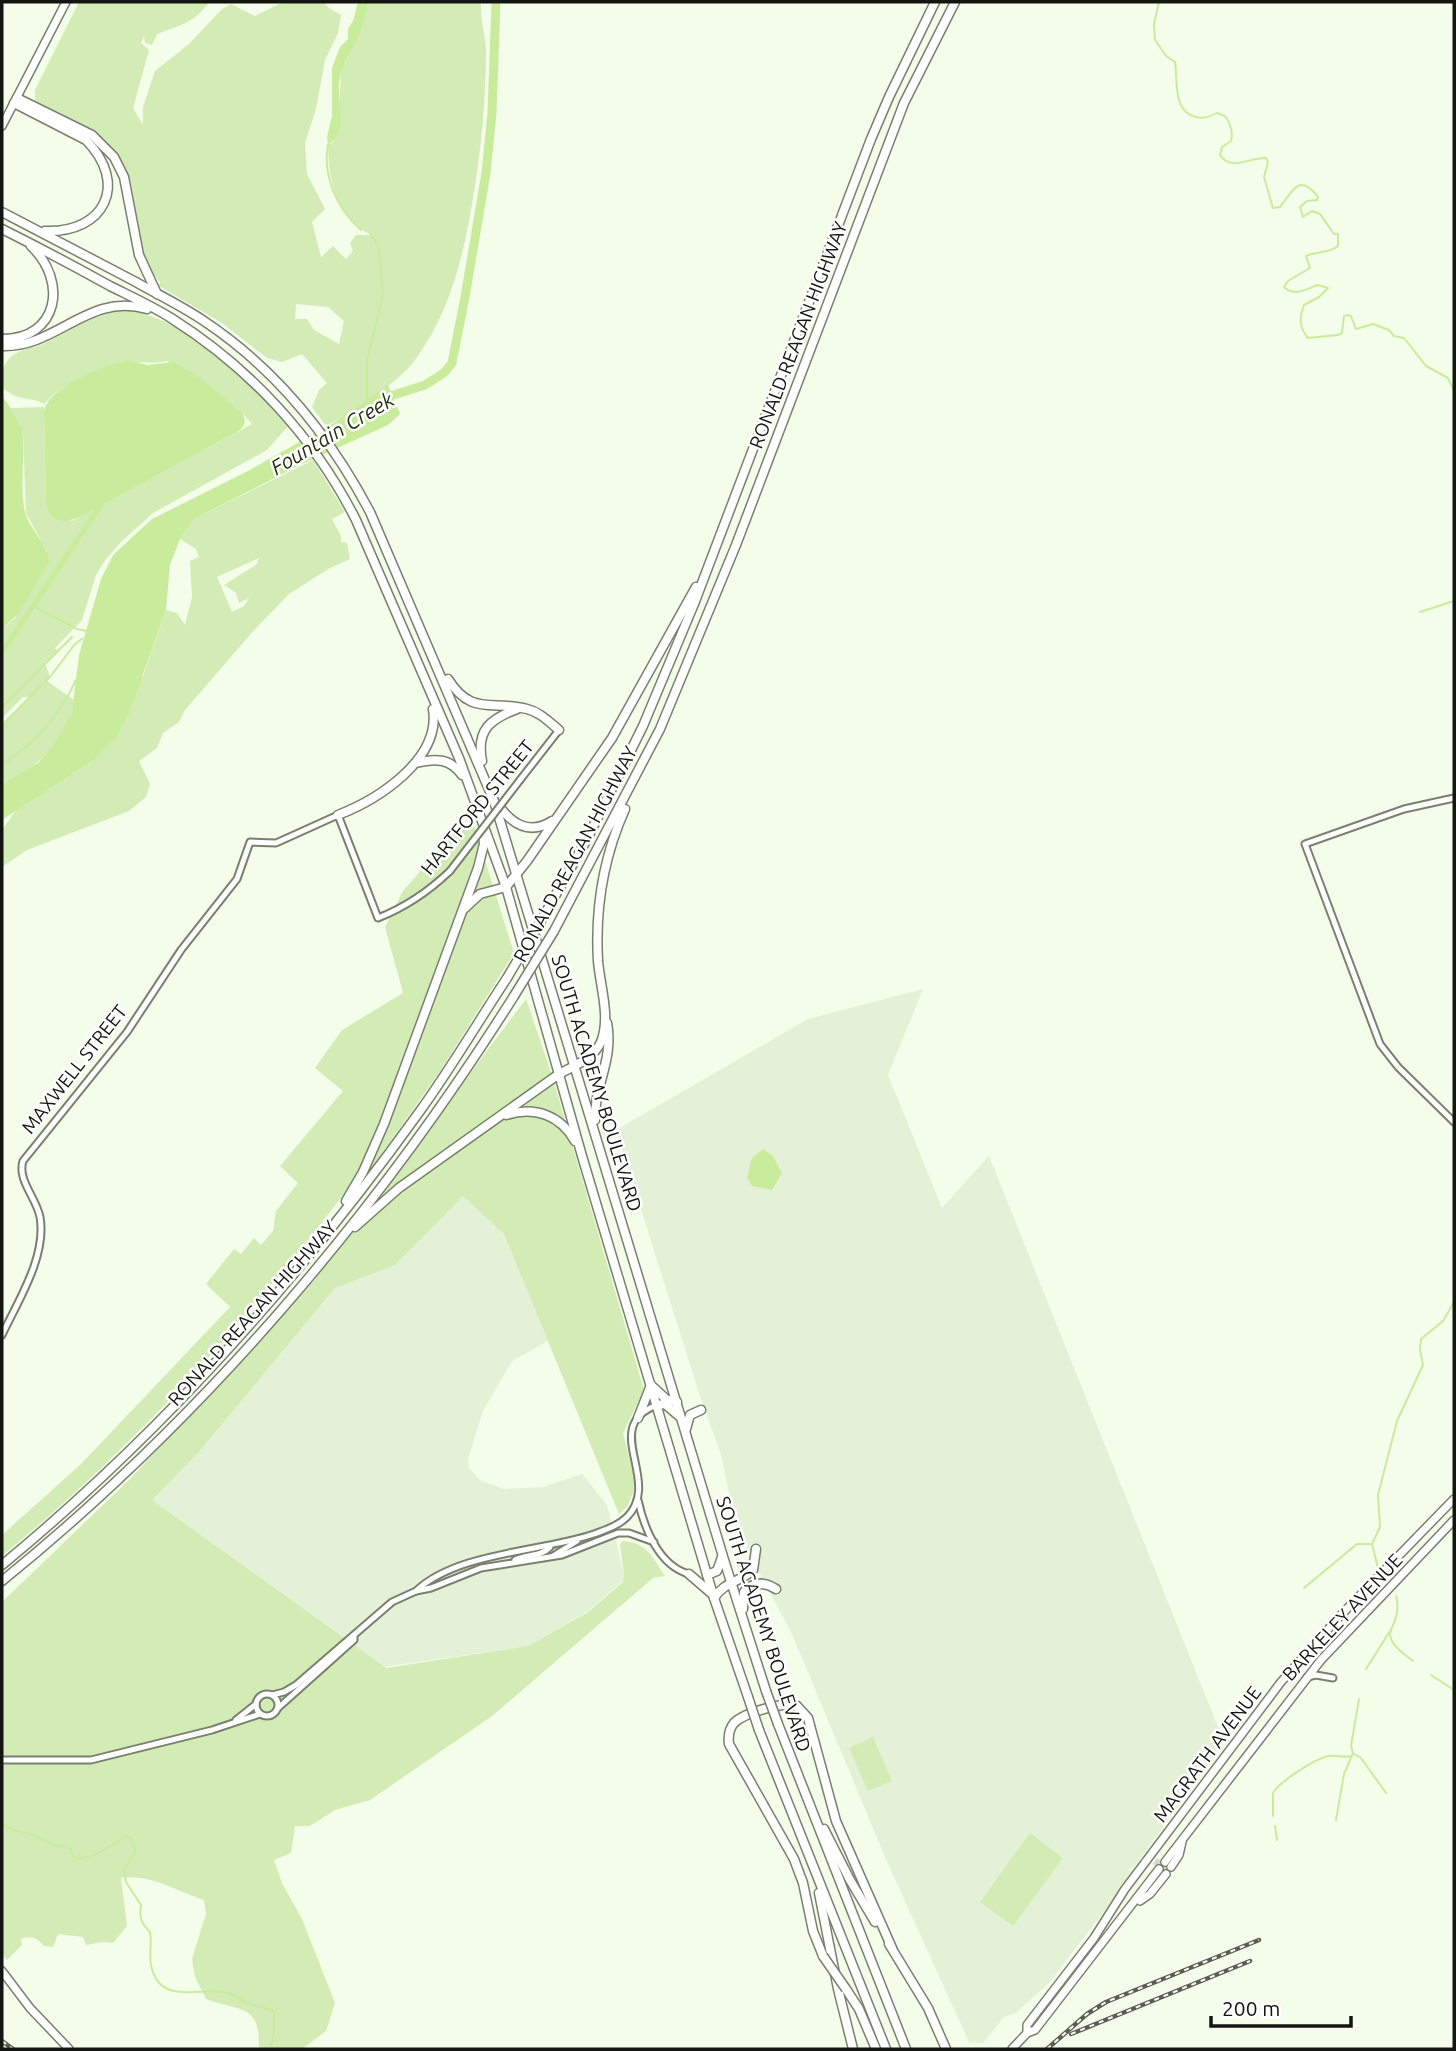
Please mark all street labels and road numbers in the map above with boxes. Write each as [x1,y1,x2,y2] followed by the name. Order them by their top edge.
[745,219,851,451] street label: RONALD REAGAN HIGHWAY
[416,735,538,879] street label: HARTFORD STREET
[509,742,641,966] street label: RONALD REAGAN HIGHWAY
[547,952,647,1214] street label: SOUTH ACADEMY BOULEVARD
[17,1000,131,1138] street label: MAXWELL STREET
[163,1216,341,1410] street label: RONALD REAGAN HIGHWAY
[712,1494,816,1754] street label: SOUTH ACADEMY BOULEVARD
[1278,1549,1406,1685] street label: BARKELEY AVENUE
[1149,1682,1265,1826] street label: MAGRATH AVENUE

